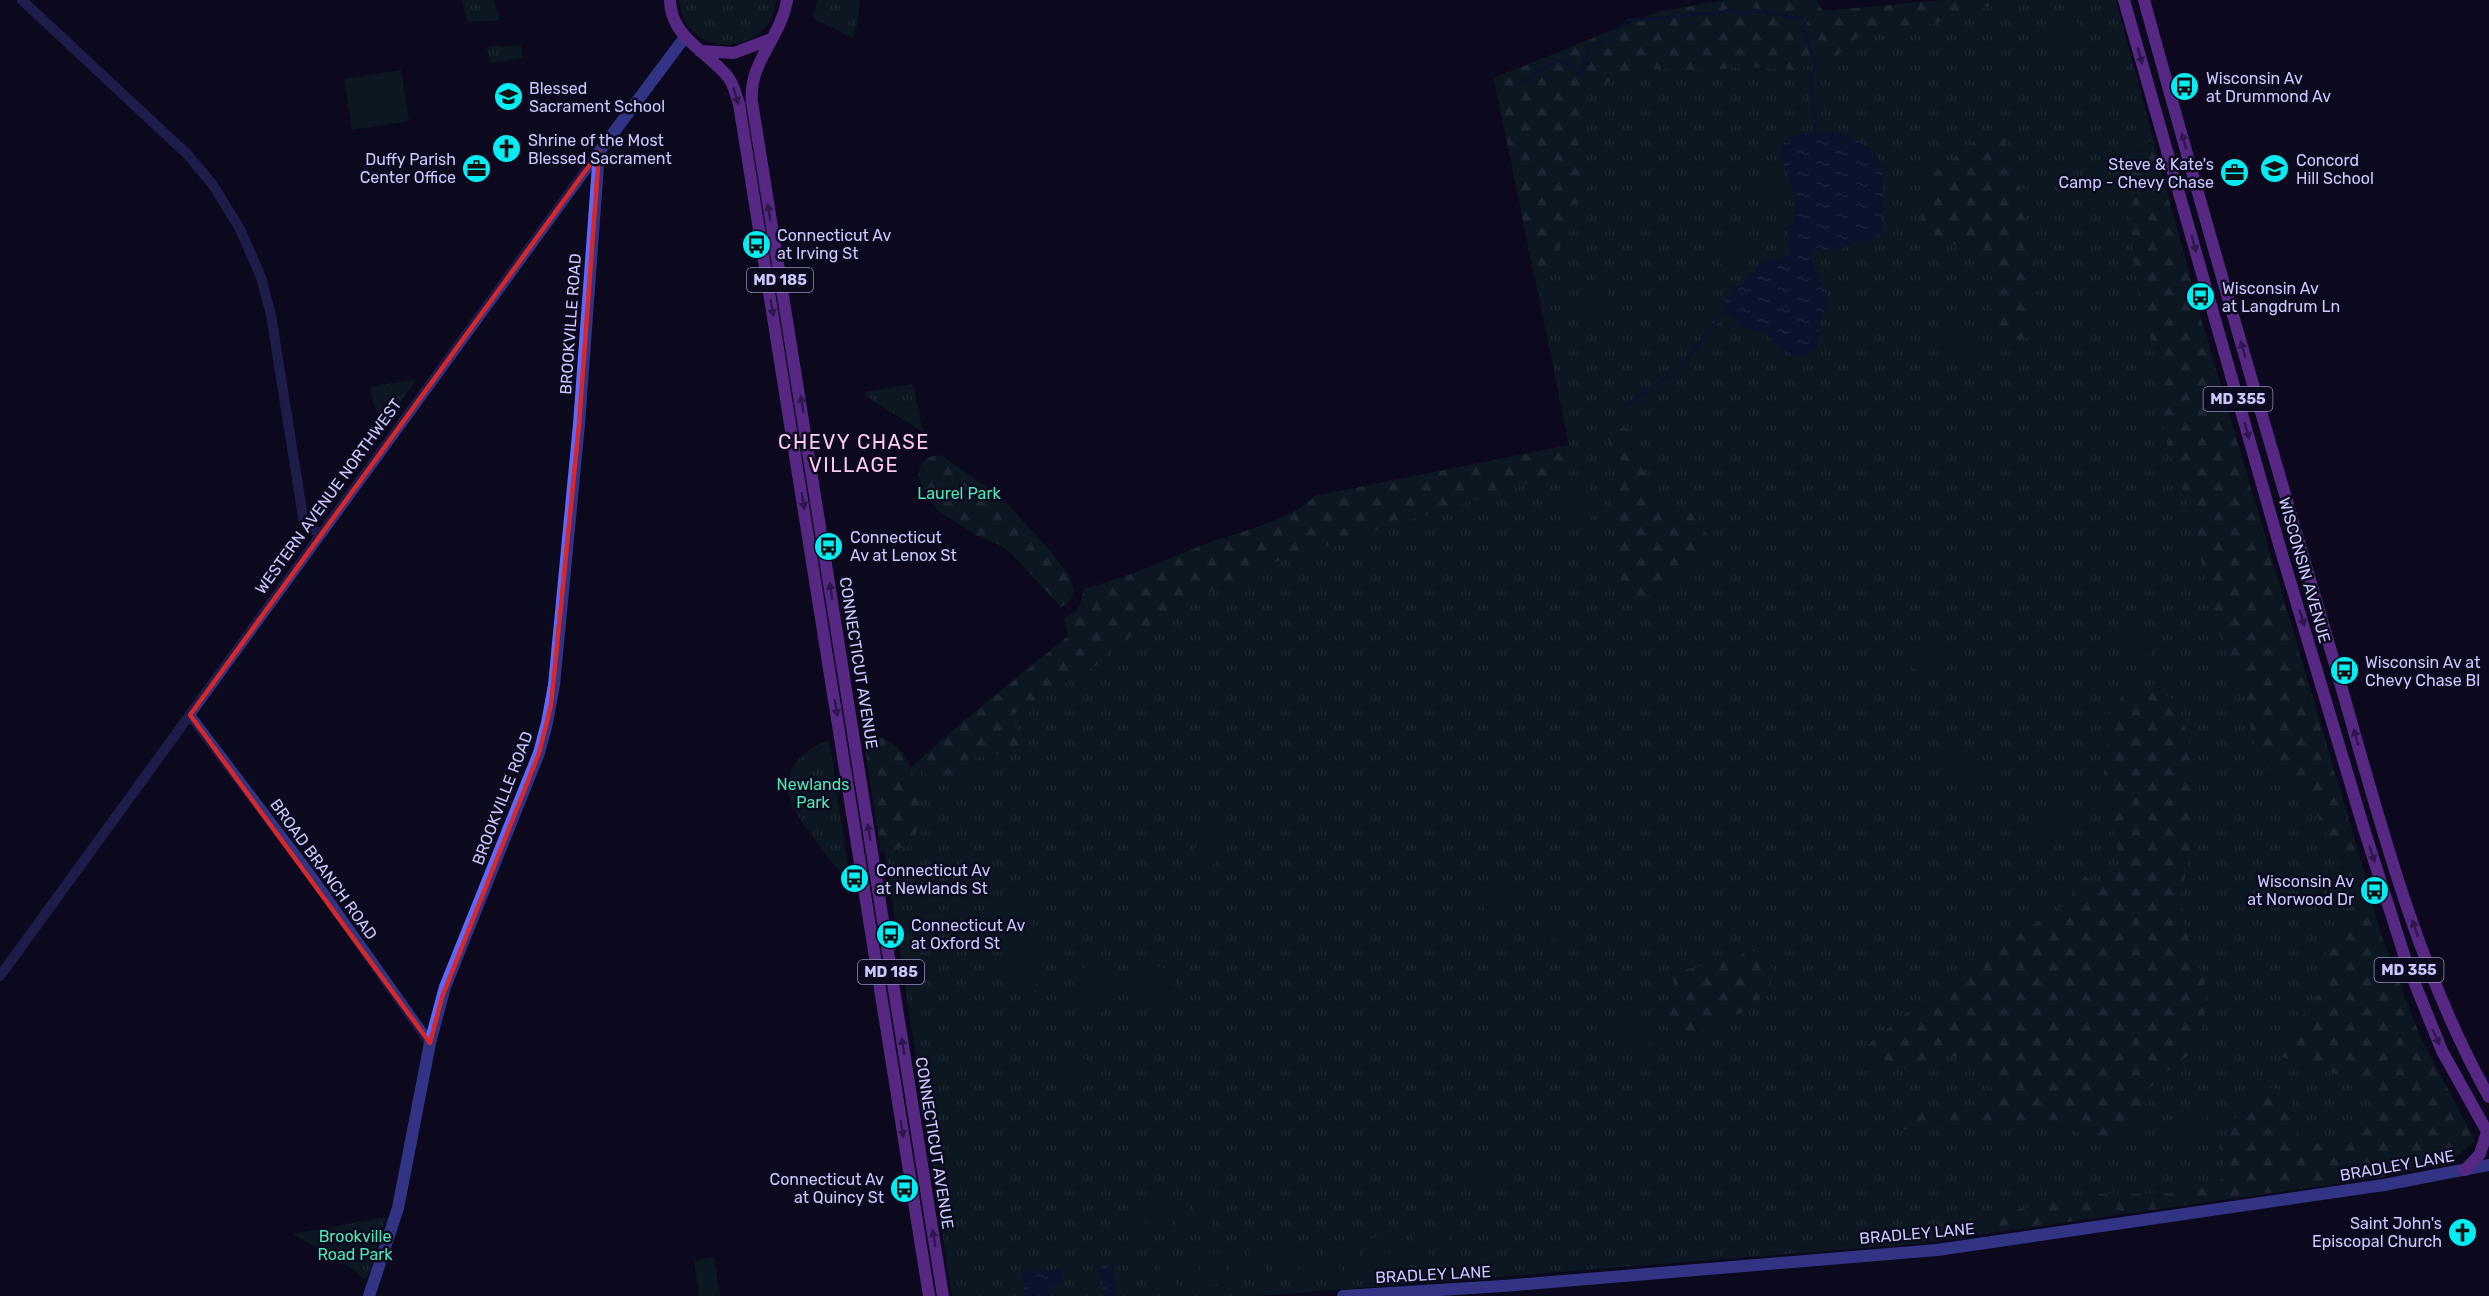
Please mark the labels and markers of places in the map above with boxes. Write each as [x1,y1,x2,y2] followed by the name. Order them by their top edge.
[2206,69,2331,106] place label: Wisconsin Av at Drummond Av
[2169,71,2201,103] bus stop icon: Wisconsin Av at Drummond Av
[529,79,665,116] place label: Blessed Sacrament School
[492,81,524,113] school or university icon: Blessed Sacrament School
[528,131,672,168] place label: Shrine of the Most Blessed Sacrament
[491,133,523,165] church icon: Shrine of the Most Blessed Sacrament
[360,150,456,187] place label: Duffy Parish Center Office
[2296,151,2374,188] place label: Concord Hill School
[461,152,493,184] office icon: Duffy Parish Center Office
[2259,153,2291,185] school or university icon: Concord Hill School
[2059,155,2214,192] place label: Steve & Kate's Camp - Chevy Chase
[2219,157,2251,189] office icon: Steve & Kate's Camp - Chevy Chase
[777,226,892,263] place label: Connecticut Av at Irving St
[740,228,772,260] bus stop icon: Connecticut Av at Irving St
[2222,279,2340,316] place label: Wisconsin Av at Langdrum Ln
[2185,281,2217,313] bus stop icon: Wisconsin Av at Langdrum Ln
[850,528,957,565] place label: Connecticut Av at Lenox St
[813,530,845,562] bus stop icon: Connecticut Av at Lenox St
[2365,653,2480,690] place label: Wisconsin Av at Chevy Chase Bl
[2328,655,2360,687] bus stop icon: Wisconsin Av at Chevy Chase Bl
[876,861,991,898] place label: Connecticut Av at Newlands St
[839,863,871,895] bus stop icon: Connecticut Av at Newlands St
[2247,872,2354,909] place label: Wisconsin Av at Norwood Dr
[2359,874,2391,906] bus stop icon: Wisconsin Av at Norwood Dr
[911,916,1026,953] place label: Connecticut Av at Oxford St
[874,918,906,950] bus stop icon: Connecticut Av at Oxford St
[770,1170,884,1207] place label: Connecticut Av at Quincy St
[889,1172,921,1204] bus stop icon: Connecticut Av at Quincy St
[2312,1214,2442,1251] place label: Saint John's Episcopal Church
[2447,1216,2479,1248] church icon: Saint John's Episcopal Church

